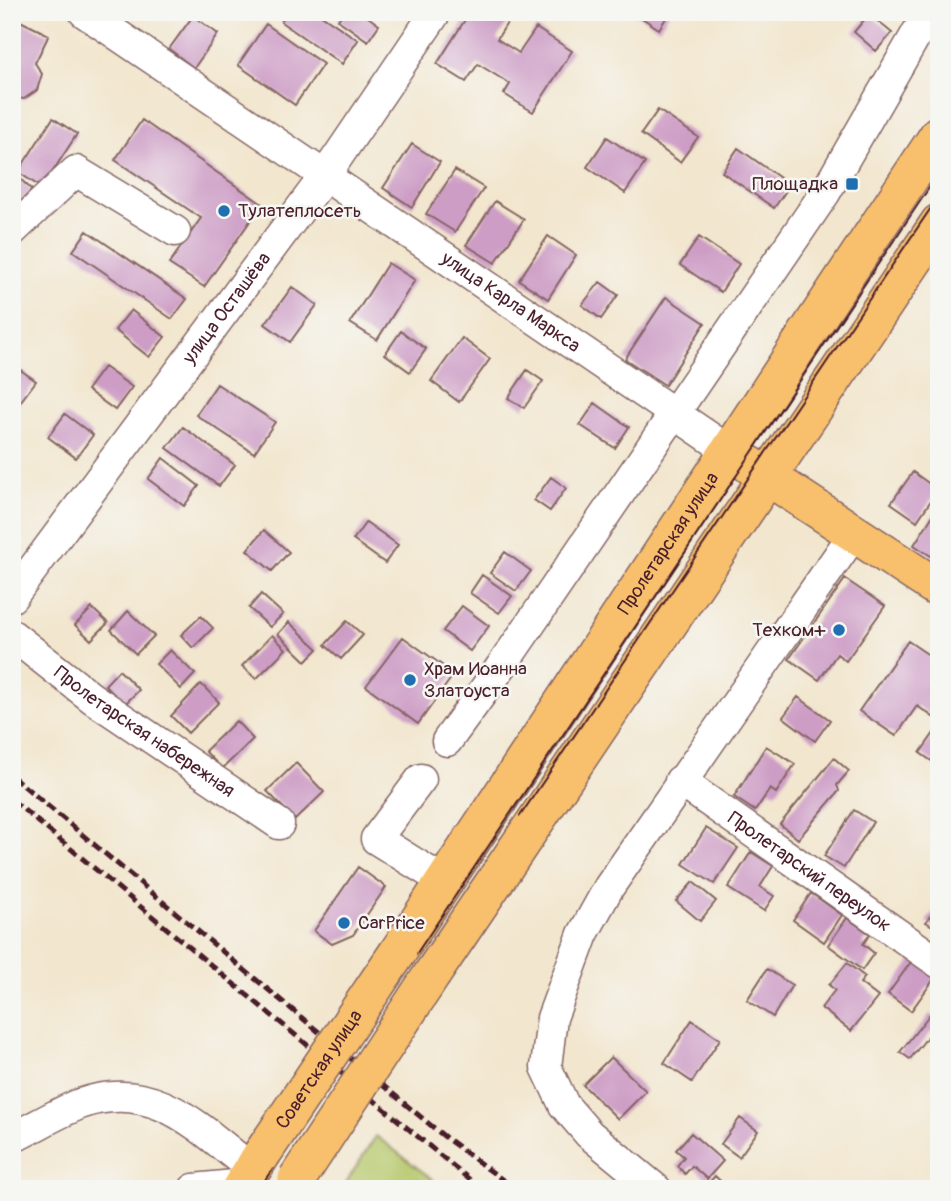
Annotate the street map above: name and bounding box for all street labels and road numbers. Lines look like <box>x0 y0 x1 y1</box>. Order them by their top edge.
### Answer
street label: улица Карла Маркса <box>436 246 585 358</box>
street label: улица Осташёва <box>177 247 276 369</box>
street label: Пролетарская улица <box>612 467 724 619</box>
street label: Пролетарская набережная <box>49 661 239 803</box>
street label: Пролетарский переулок <box>723 806 896 938</box>
street label: Советская улица <box>270 1005 368 1134</box>

